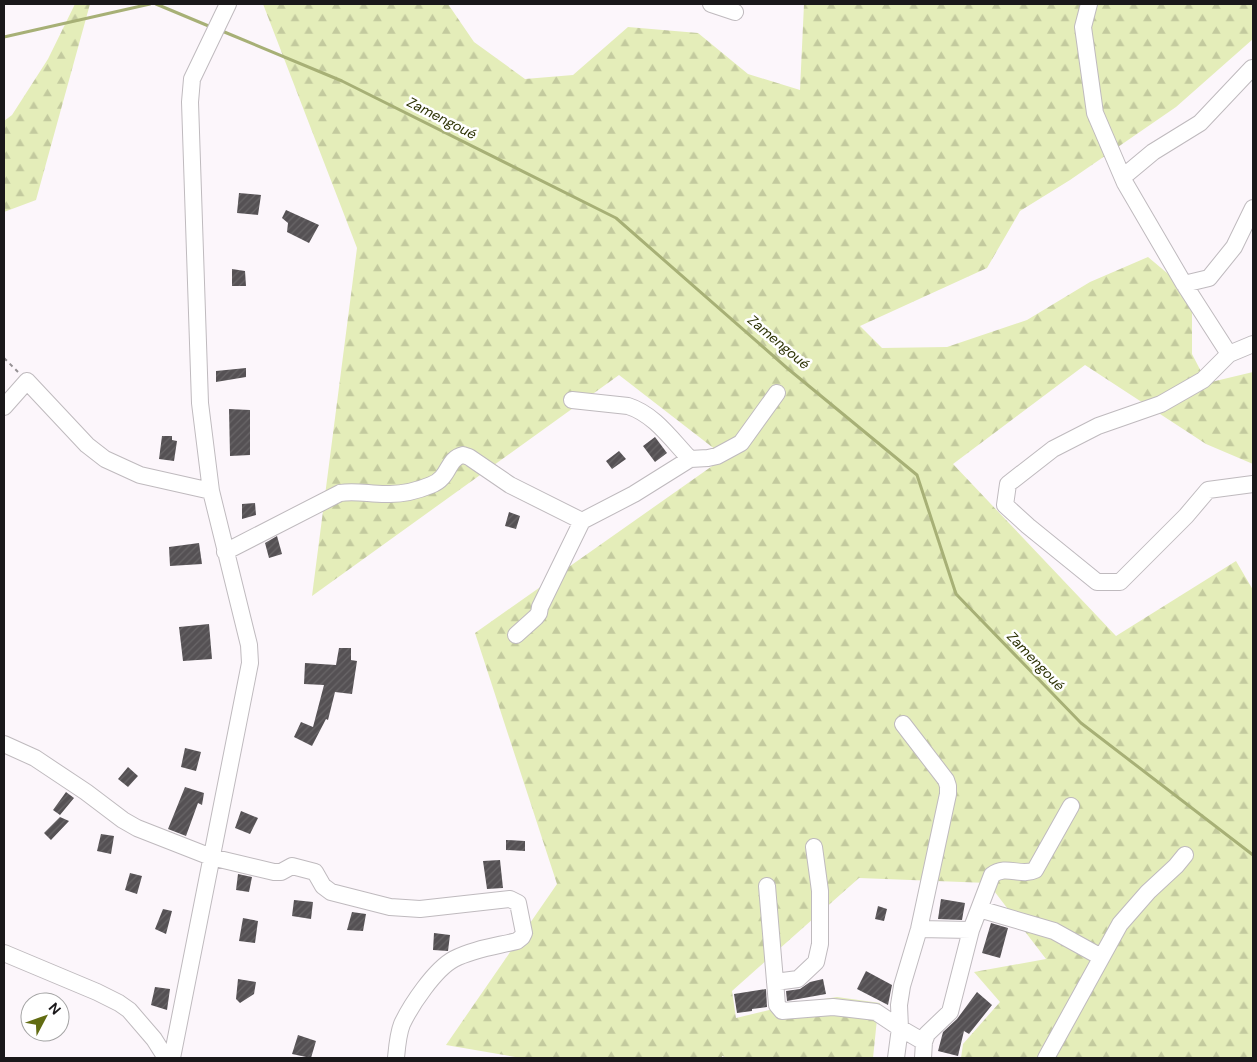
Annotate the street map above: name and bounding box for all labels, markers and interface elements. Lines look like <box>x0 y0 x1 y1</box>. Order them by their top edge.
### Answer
water label: Zamengoué <box>404 93 480 143</box>
water label: Zamengoué <box>744 311 814 373</box>
water label: Zamengoué <box>1003 628 1069 694</box>
north arrow <box>20 992 70 1042</box>
text: N <box>45 999 65 1018</box>

